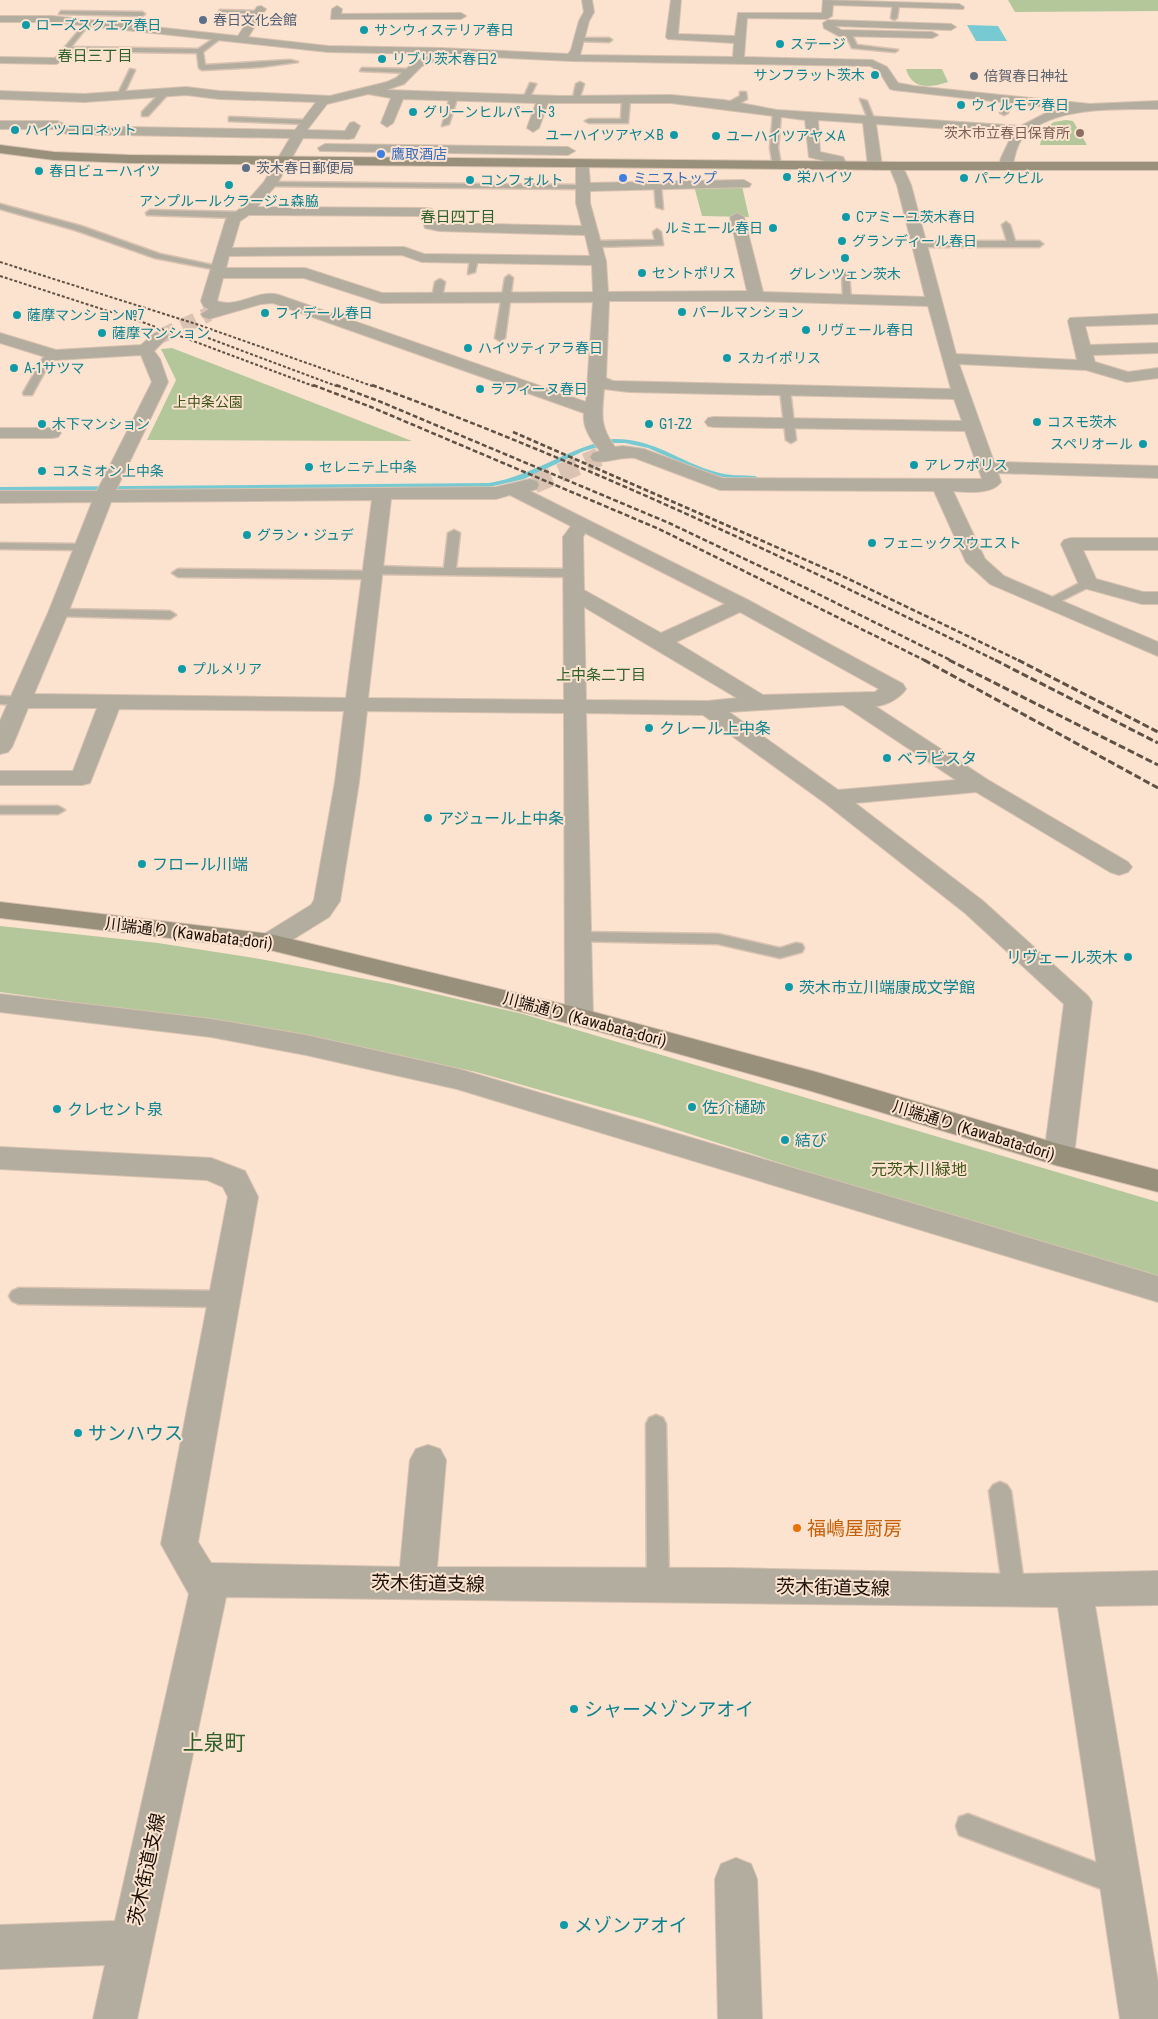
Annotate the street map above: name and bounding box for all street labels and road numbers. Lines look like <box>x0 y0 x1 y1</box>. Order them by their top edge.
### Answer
street label: 川端通り (Kawabata-dori) <box>104 914 274 953</box>
street label: 川端通り (Kawabata-dori) <box>501 988 669 1050</box>
street label: 川端通り (Kawabata-dori) <box>890 1097 1057 1164</box>
street label: 茨木街道支線 <box>371 1571 485 1596</box>
street label: 茨木街道支線 <box>776 1575 890 1600</box>
street label: 茨木街道支線 <box>123 1811 170 1927</box>

